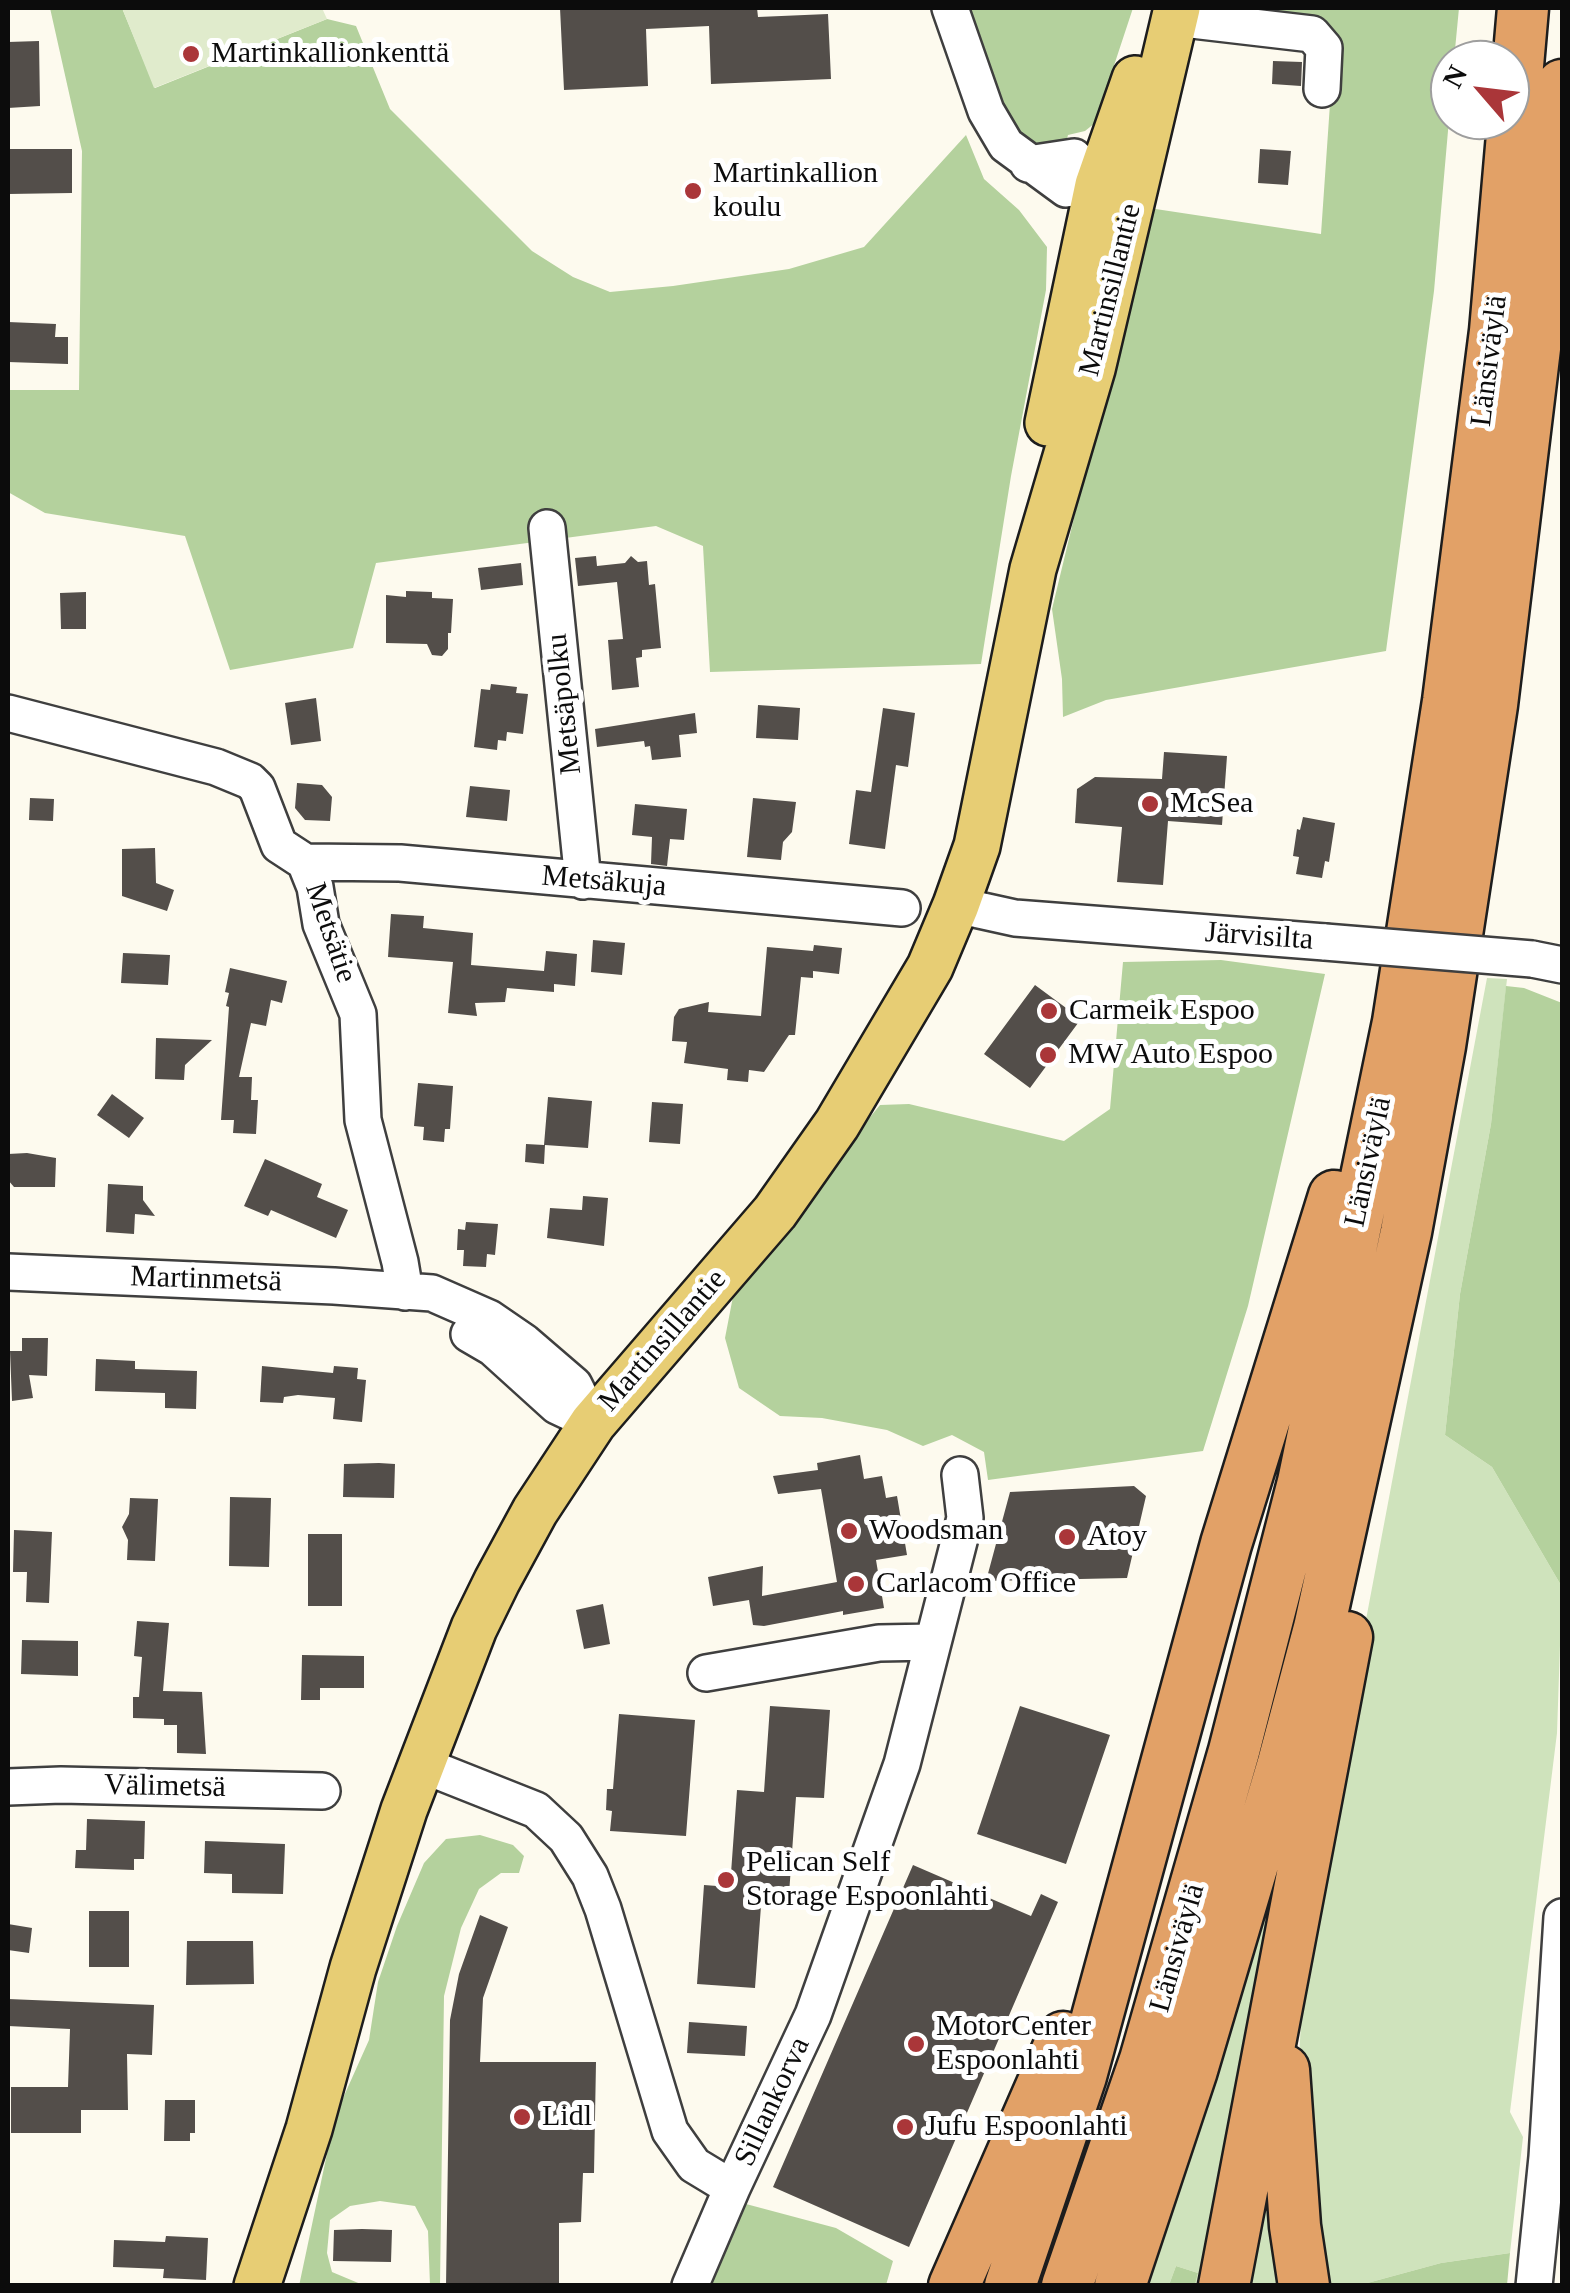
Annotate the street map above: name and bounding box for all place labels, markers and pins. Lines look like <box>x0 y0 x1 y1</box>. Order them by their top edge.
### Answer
place label: Martinkallionkenttä <box>211 36 449 72</box>
marker: Martinkallionkenttä <box>180 43 202 65</box>
place label: Martinkallion koulu <box>713 156 878 226</box>
marker: Martinkallion koulu <box>682 180 704 202</box>
place label: McSea <box>1170 786 1253 822</box>
marker: McSea <box>1139 793 1161 815</box>
place label: Carmeik Espoo <box>1069 993 1255 1029</box>
marker: Carmeik Espoo <box>1038 1000 1060 1022</box>
place label: MW Auto Espoo <box>1068 1037 1273 1073</box>
marker: MW Auto Espoo <box>1037 1044 1059 1066</box>
place label: Woodsman <box>869 1513 1003 1549</box>
place label: Atoy <box>1087 1519 1147 1555</box>
marker: Woodsman <box>838 1520 860 1542</box>
marker: Atoy <box>1056 1526 1078 1548</box>
place label: Carlacom Office <box>876 1566 1076 1602</box>
marker: Carlacom Office <box>845 1573 867 1595</box>
place label: Pelican Self Storage Espoonlahti <box>746 1845 988 1916</box>
marker: Pelican Self Storage Espoonlahti <box>715 1869 737 1891</box>
place label: MotorCenter Espoonlahti <box>936 2009 1091 2080</box>
marker: MotorCenter Espoonlahti <box>905 2033 927 2055</box>
place label: Lidl <box>542 2099 592 2135</box>
marker: Lidl <box>511 2106 533 2128</box>
place label: Jufu Espoonlahti <box>925 2109 1127 2145</box>
marker: Jufu Espoonlahti <box>894 2116 916 2138</box>

